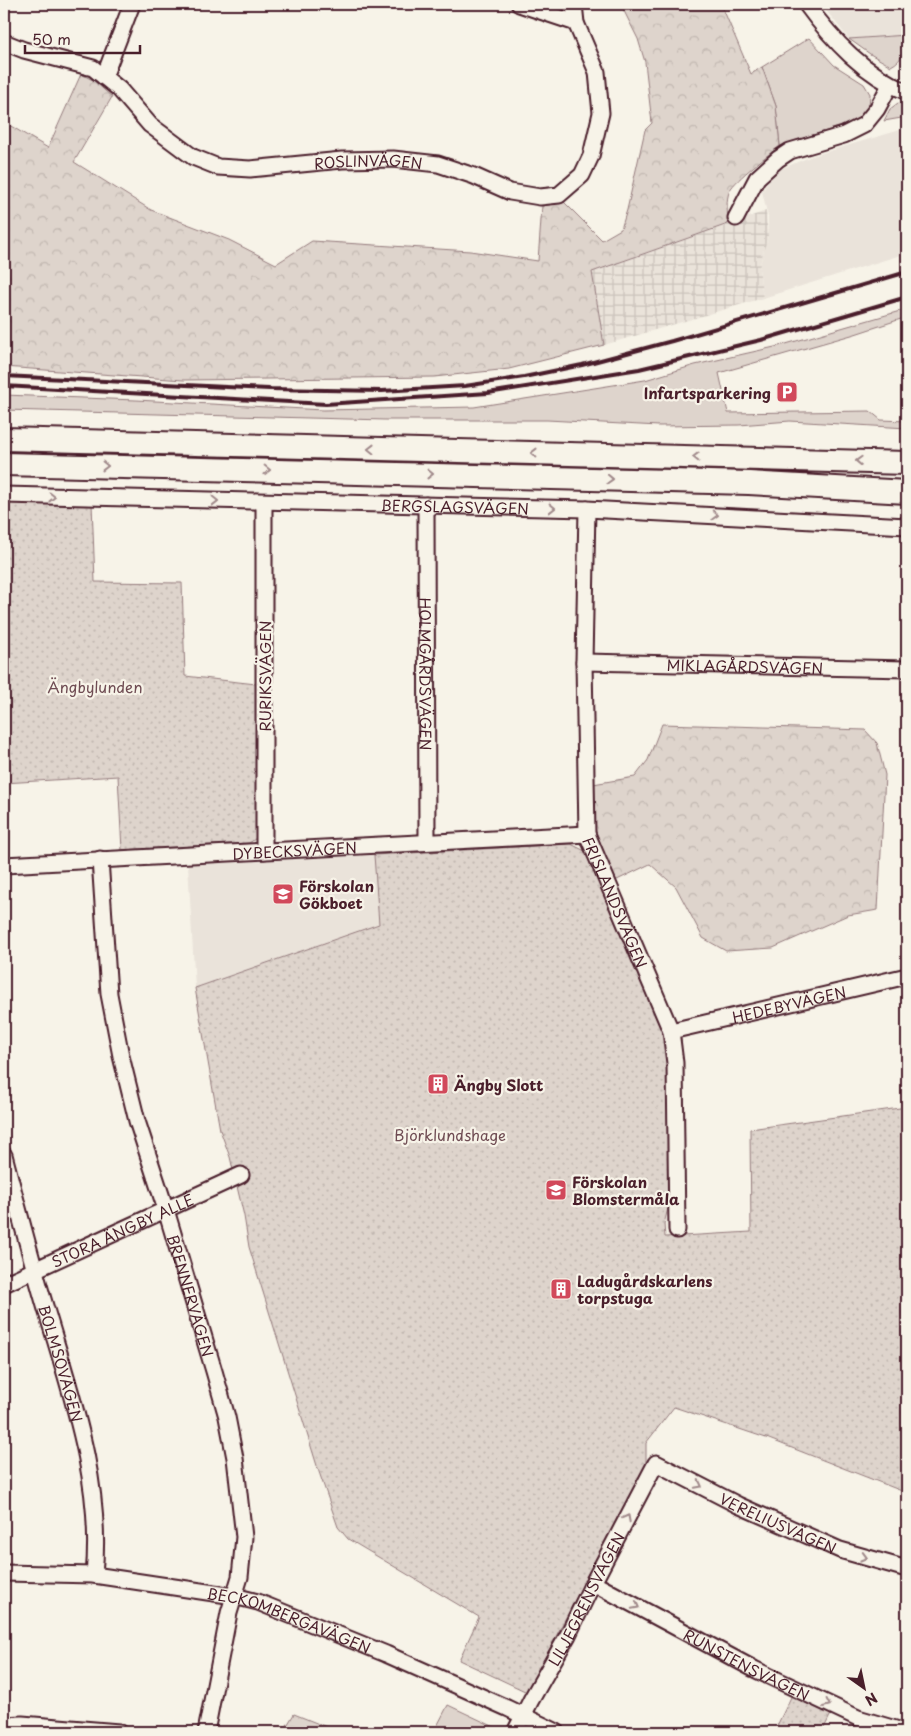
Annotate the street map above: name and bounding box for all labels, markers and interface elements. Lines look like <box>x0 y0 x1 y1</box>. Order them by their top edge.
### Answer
scale bar <box>25 22 140 54</box>
text: 50 m <box>32 27 71 50</box>
street label: ROSLINVÄGEN <box>313 147 424 174</box>
parking icon: Infartsparkering <box>775 380 799 404</box>
place label: Infartsparkering <box>644 381 771 404</box>
one-way arrow <box>367 444 374 454</box>
one-way arrow <box>529 447 537 458</box>
one-way arrow <box>692 451 700 462</box>
one-way arrow <box>854 456 862 467</box>
one-way arrow <box>102 461 109 471</box>
one-way arrow <box>264 465 272 475</box>
one-way arrow <box>426 469 434 479</box>
one-way arrow <box>606 473 614 484</box>
one-way arrow <box>49 491 57 502</box>
street label: BERGSLAGSVÄGEN <box>380 493 529 519</box>
one-way arrow <box>211 495 219 506</box>
one-way arrow <box>549 503 557 513</box>
one-way arrow <box>711 510 719 521</box>
street label: HOLMGÅRDSVÄGEN <box>415 597 438 751</box>
street label: RURIKSVÄGEN <box>253 620 276 732</box>
street label: MIKLAGÅRDSVÄGEN <box>666 652 823 679</box>
park label: Ängbylunden <box>48 675 142 698</box>
street label: FRISLANDSVÄGEN <box>578 833 654 971</box>
street label: DYBECKSVÄGEN <box>232 835 357 864</box>
place label: Förskolan Gökboet <box>299 874 374 914</box>
school or university icon: Förskolan Gökboet <box>271 882 295 906</box>
street label: HEDEBYVÄGEN <box>730 979 848 1028</box>
building icon: Ängby Slott <box>426 1072 450 1096</box>
place label: Ängby Slott <box>454 1073 543 1096</box>
park label: Björklundshage <box>394 1123 506 1146</box>
place label: Förskolan Blomstermåla <box>572 1170 680 1210</box>
school or university icon: Förskolan Blomstermåla <box>544 1178 568 1202</box>
street label: STORA ÄNGBY ALLÉ <box>47 1187 197 1272</box>
street label: BRENNERVÄGEN <box>162 1231 221 1359</box>
place label: Ladugårdskarlens torpstuga <box>577 1269 713 1309</box>
building icon: Ladugårdskarlens torpstuga <box>549 1277 573 1301</box>
street label: BOLMSÖVÄGEN <box>34 1302 90 1424</box>
one-way arrow <box>694 1479 703 1489</box>
street label: VERELIUSVÄGEN <box>716 1486 841 1559</box>
one-way arrow <box>621 1514 631 1523</box>
street label: LILJEGRENSVÄGEN <box>541 1527 630 1670</box>
one-way arrow <box>859 1551 868 1562</box>
street label: BECKOMBERGAVÄGEN <box>205 1581 375 1658</box>
one-way arrow <box>631 1600 640 1610</box>
street label: RUNSTENSVÄGEN <box>680 1622 814 1705</box>
north arrow <box>838 1664 888 1714</box>
text: N <box>861 1687 882 1711</box>
one-way arrow <box>822 1698 831 1708</box>

